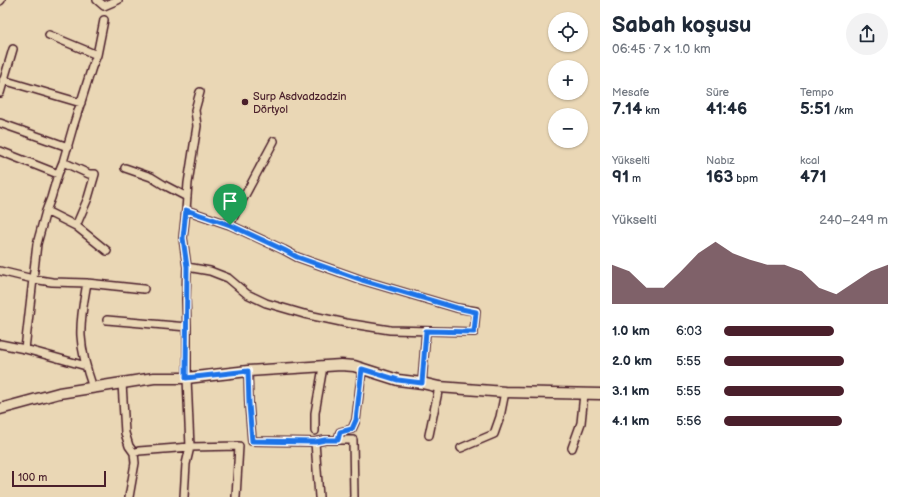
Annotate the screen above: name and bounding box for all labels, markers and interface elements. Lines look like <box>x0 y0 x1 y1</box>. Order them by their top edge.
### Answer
map controls <box>548 12 588 148</box>
button: locate <box>548 12 588 52</box>
text: Sabah koşusu <box>612 12 751 39</box>
button: share <box>846 13 888 55</box>
text: 06:45 · 7 × 1.0 km <box>612 41 711 57</box>
button: + <box>548 60 588 100</box>
text: Mesafe <box>612 86 649 99</box>
text: Süre <box>706 86 729 99</box>
text: Tempo <box>800 86 834 99</box>
place label: Surp Asdvadzadzin Dörtyol <box>253 90 347 116</box>
marker: Surp Asdvadzadzin Dörtyol <box>240 97 250 107</box>
text: 7.14 <box>612 99 642 119</box>
text: 41:46 <box>706 99 747 119</box>
text: 5:51 <box>800 99 831 119</box>
text: km <box>642 104 660 117</box>
text: /km <box>831 104 853 117</box>
button: − <box>548 108 588 148</box>
text: Yükselti <box>612 154 650 167</box>
text: Nabız <box>706 154 735 167</box>
text: kcal <box>800 154 820 167</box>
text: 91 <box>612 167 629 187</box>
text: 163 <box>706 167 733 187</box>
text: 471 <box>800 167 827 187</box>
text: m <box>629 172 641 185</box>
text: bpm <box>733 172 758 185</box>
pin <box>213 184 247 225</box>
icon: arrive <box>219 190 241 212</box>
text: Yükselti <box>612 212 657 228</box>
text: 240–249 m <box>819 212 888 228</box>
text: 1.0 km <box>612 323 650 339</box>
text: 6:03 <box>676 323 702 339</box>
text: 2.0 km <box>612 353 652 369</box>
text: 5:55 <box>676 353 701 369</box>
text: 3.1 km <box>612 383 649 399</box>
text: 5:55 <box>676 383 701 399</box>
text: 4.1 km <box>612 413 649 429</box>
text: 5:56 <box>676 413 701 429</box>
scale bar <box>12 469 106 488</box>
text: 100 m <box>18 471 47 484</box>

